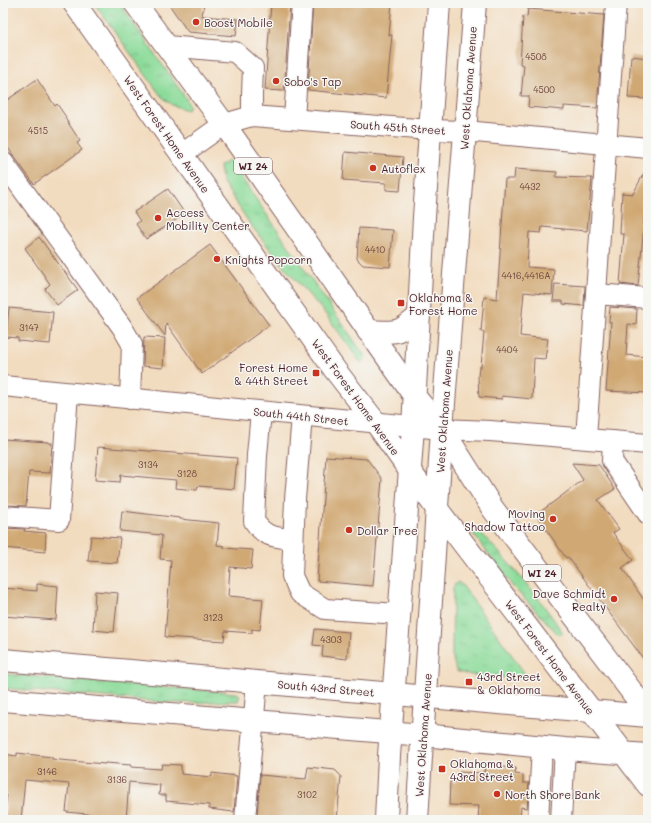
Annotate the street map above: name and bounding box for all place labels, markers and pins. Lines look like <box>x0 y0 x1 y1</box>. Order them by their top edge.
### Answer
place label: Boost Mobile <box>204 15 273 30</box>
marker: Boost Mobile <box>191 17 201 27</box>
place label: Sobo's Tap <box>284 74 342 89</box>
marker: Sobo's Tap <box>271 76 281 86</box>
place label: Autoflex <box>381 161 426 176</box>
marker: Autoflex <box>368 163 378 173</box>
place label: Access Mobility Center <box>166 205 250 233</box>
marker: Access Mobility Center <box>153 213 163 223</box>
place label: Knights Popcorn <box>225 252 312 267</box>
marker: Knights Popcorn <box>212 254 222 264</box>
place label: Oklahoma & Forest Home <box>409 290 478 318</box>
marker: Oklahoma & Forest Home <box>396 298 406 308</box>
place label: Forest Home & 44th Street <box>234 360 308 388</box>
marker: Forest Home & 44th Street <box>311 368 321 378</box>
place label: Moving Shadow Tattoo <box>464 506 545 534</box>
marker: Moving Shadow Tattoo <box>548 514 558 524</box>
place label: Dollar Tree <box>357 523 418 538</box>
marker: Dollar Tree <box>344 525 354 535</box>
place label: Dave Schmidt Realty <box>533 586 606 614</box>
marker: Dave Schmidt Realty <box>609 594 619 604</box>
place label: 43rd Street & Oklahoma <box>477 669 541 697</box>
marker: 43rd Street & Oklahoma <box>464 677 474 687</box>
place label: Oklahoma & 43rd Street <box>450 756 514 784</box>
marker: Oklahoma & 43rd Street <box>437 764 447 774</box>
place label: North Shore Bank <box>505 787 600 802</box>
marker: North Shore Bank <box>492 789 502 799</box>

